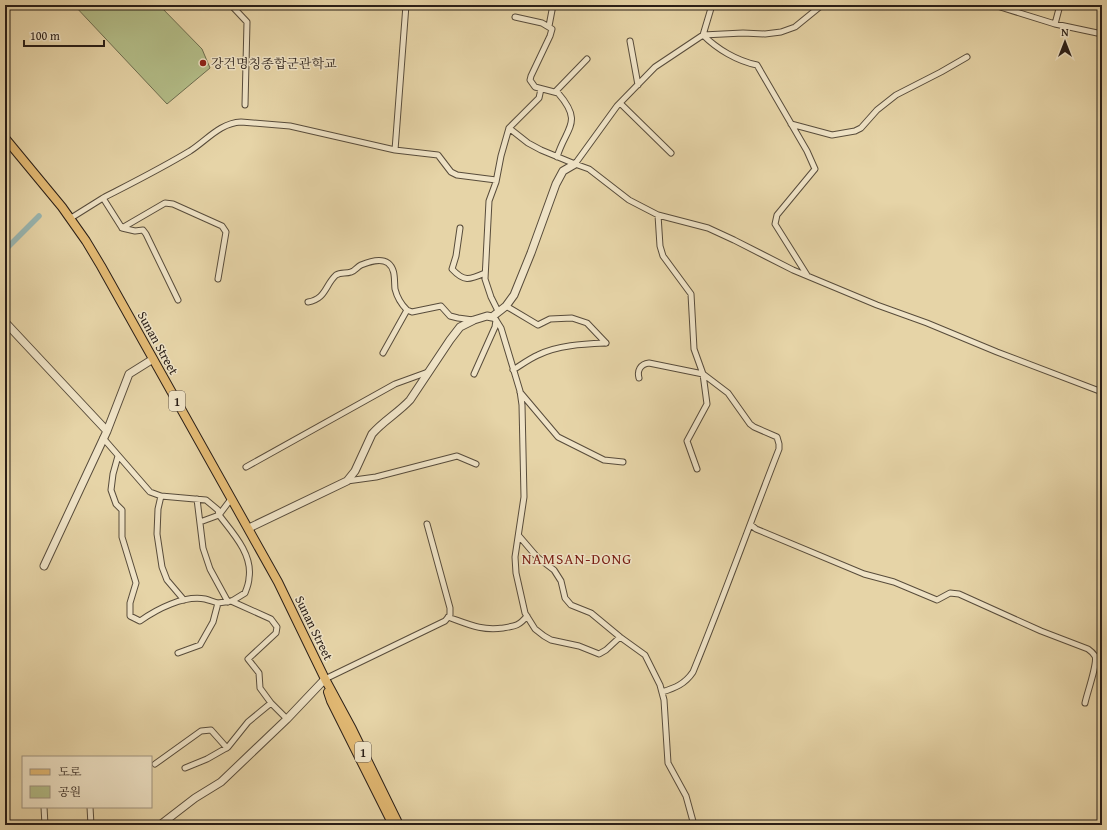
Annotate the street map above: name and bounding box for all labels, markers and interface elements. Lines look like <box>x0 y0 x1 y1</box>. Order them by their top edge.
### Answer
scale bar <box>24 22 104 48</box>
north arrow <box>1045 22 1085 62</box>
text: N <box>1061 24 1069 40</box>
text: 100 m <box>30 27 60 44</box>
place label: 강건명칭종합군관학교 <box>211 54 337 73</box>
marker: 강건명칭종합군관학교 <box>198 58 208 68</box>
street label: Sunan Street <box>133 308 183 379</box>
road number: 1 <box>169 391 185 411</box>
district label: NAMSAN-DONG <box>522 548 632 569</box>
street label: Sunan Street <box>290 592 338 664</box>
road number: 1 <box>355 742 371 762</box>
legend <box>22 756 152 808</box>
text: 도로 <box>58 763 82 780</box>
text: 공원 <box>58 783 81 800</box>

